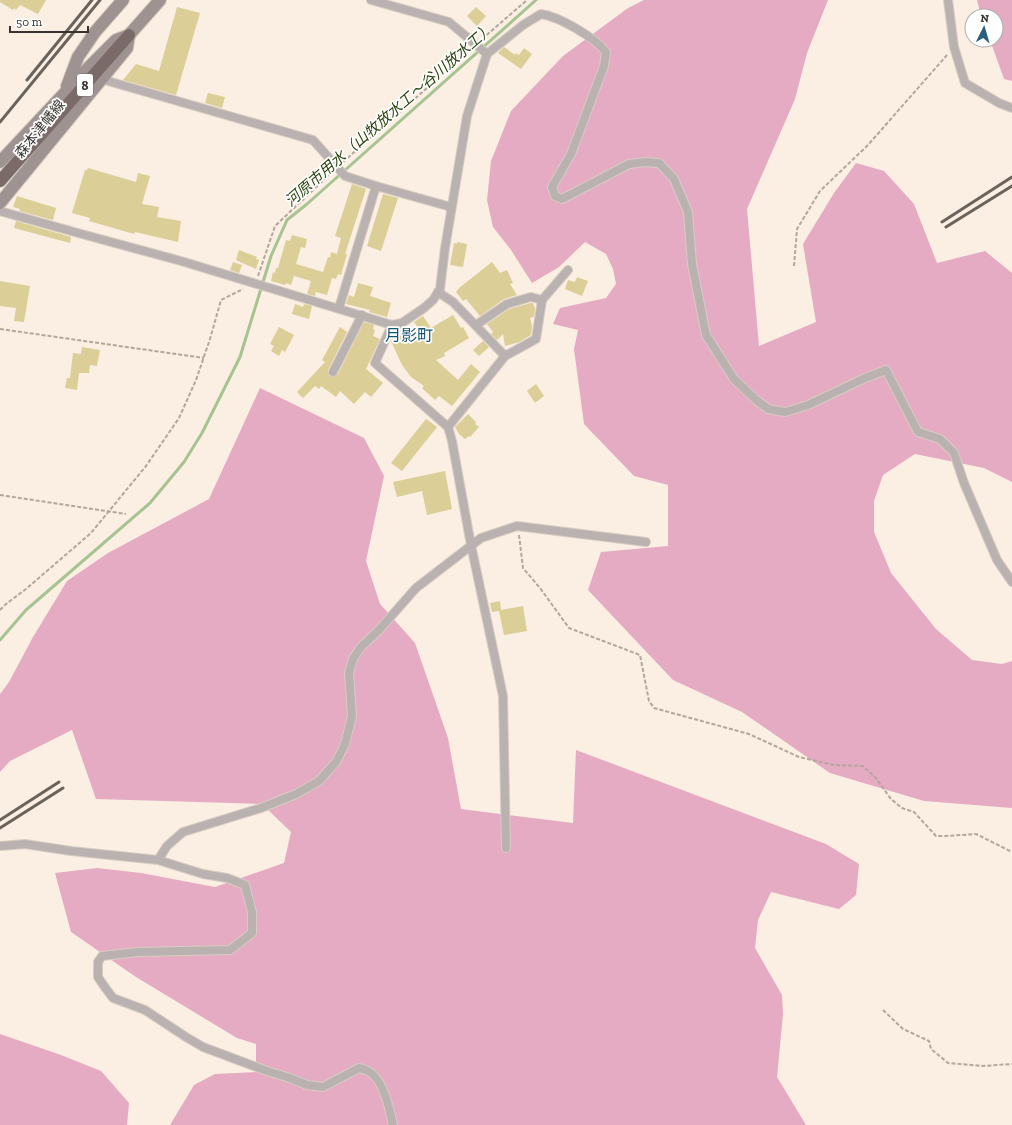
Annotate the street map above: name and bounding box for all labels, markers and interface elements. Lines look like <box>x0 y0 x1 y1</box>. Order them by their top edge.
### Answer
scale bar <box>10 8 88 34</box>
north arrow <box>964 8 1004 48</box>
text: N <box>980 12 990 25</box>
text: 50 m <box>16 15 43 29</box>
water label: 河原市用水（山牧放水工～谷川放水工） <box>281 20 497 210</box>
road number: 8 <box>77 74 93 96</box>
street label: 森本津幡線 <box>11 96 69 162</box>
district label: 月影町 <box>385 326 433 345</box>

